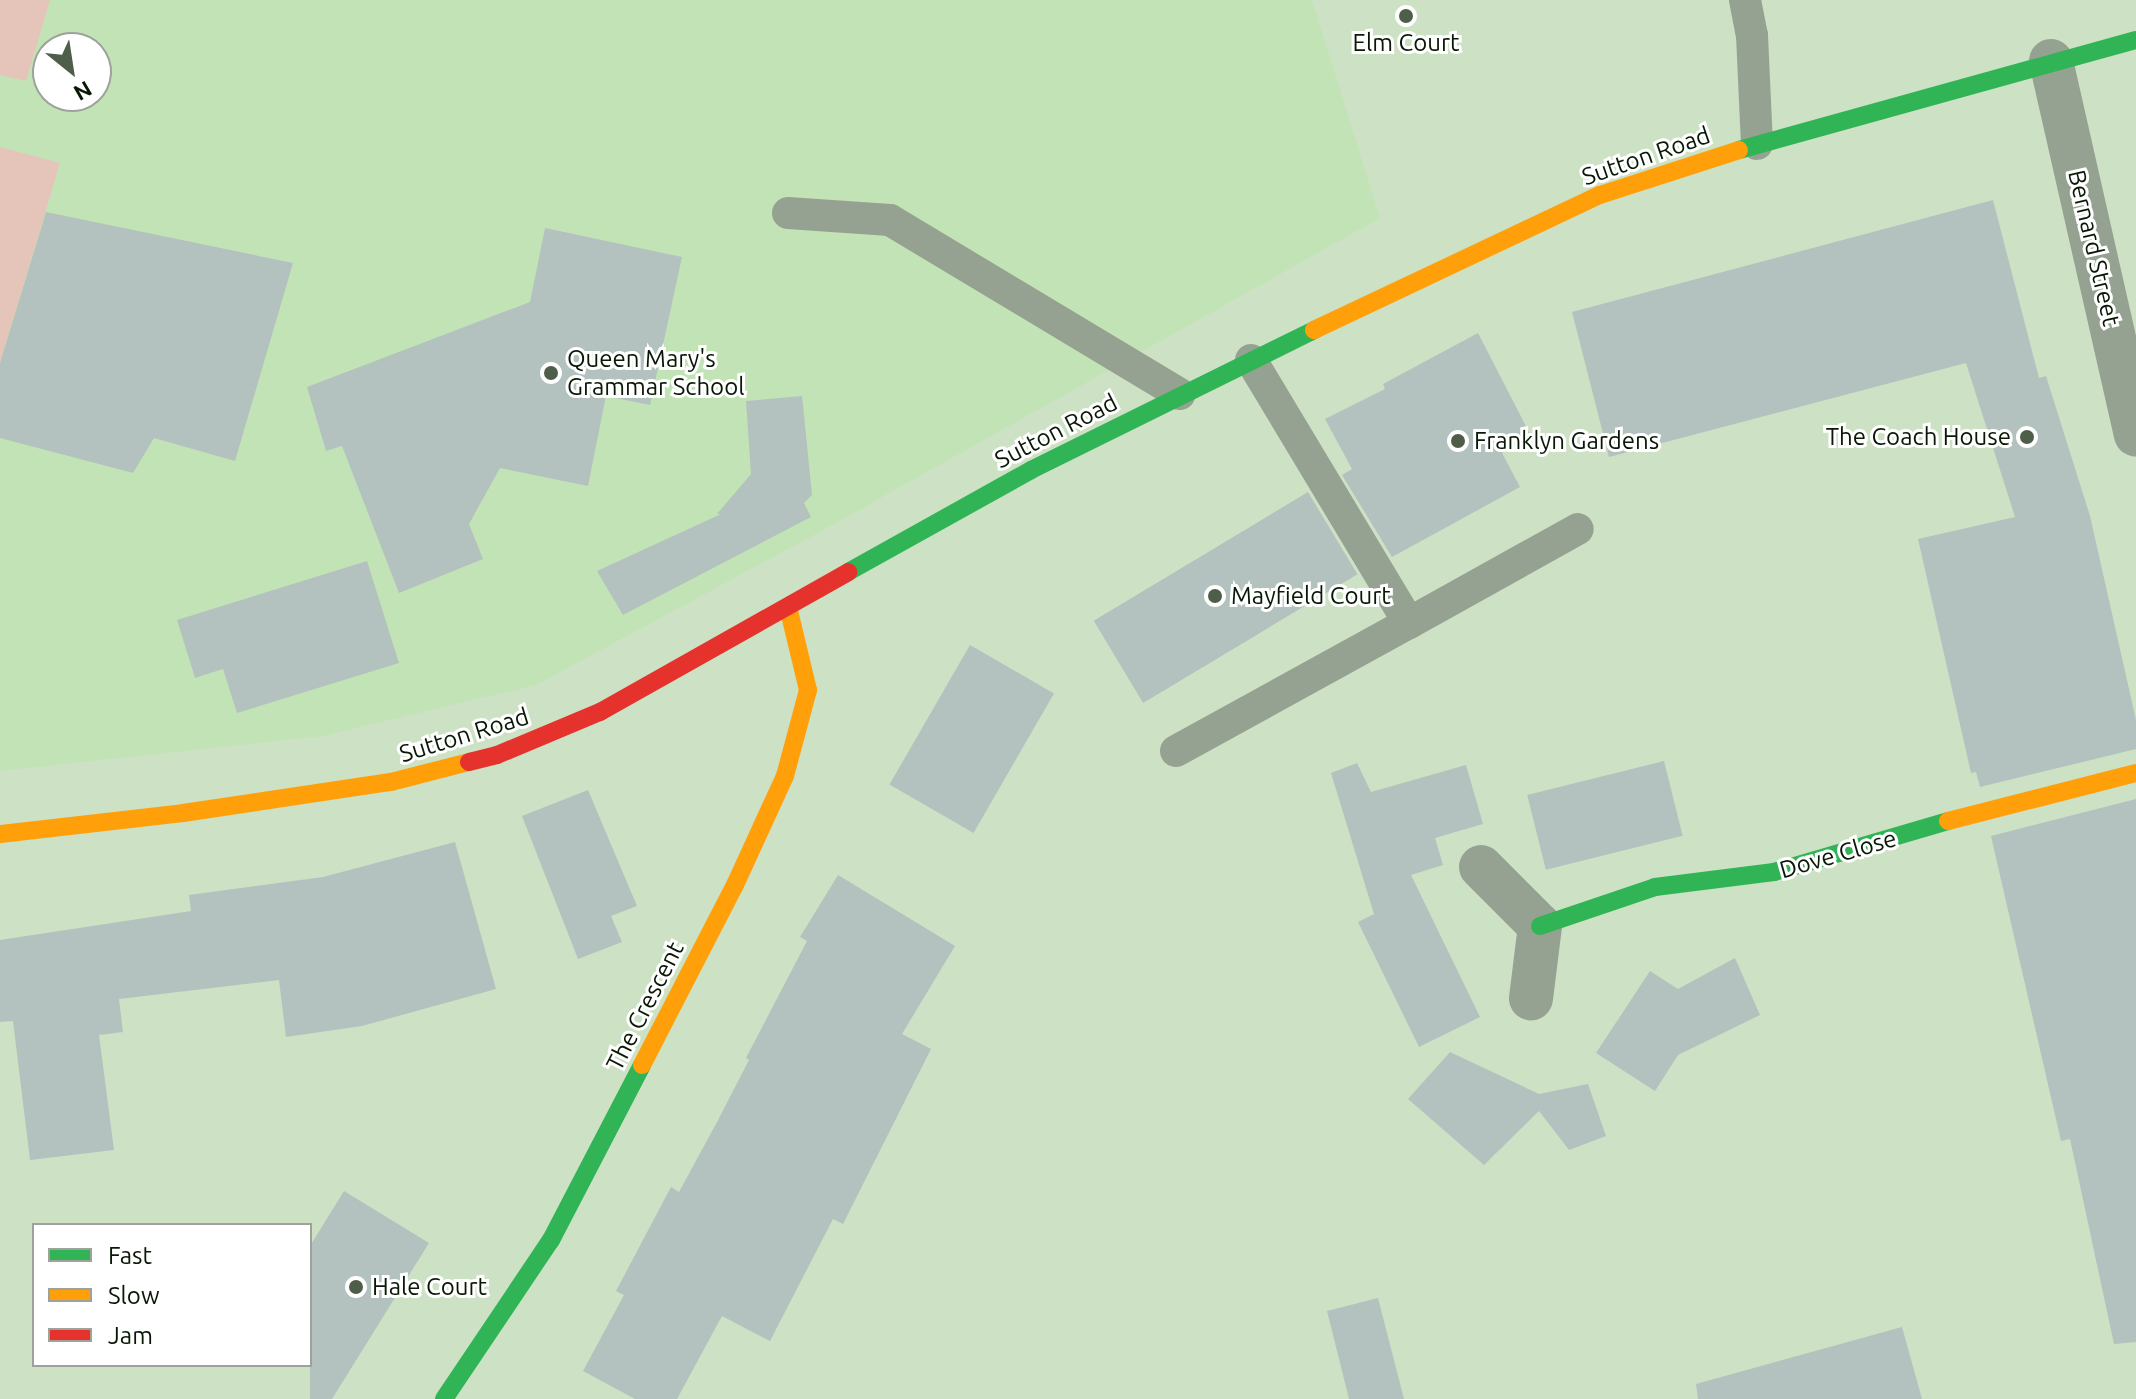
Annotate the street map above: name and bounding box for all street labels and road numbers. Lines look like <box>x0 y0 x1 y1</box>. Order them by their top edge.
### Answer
street label: Sutton Road <box>1578 121 1714 191</box>
street label: Bernard Street <box>2062 167 2126 329</box>
street label: Sutton Road <box>990 388 1122 474</box>
street label: Sutton Road <box>396 702 532 768</box>
street label: Dove Close <box>1776 824 1900 884</box>
street label: The Crescent <box>600 937 690 1075</box>

